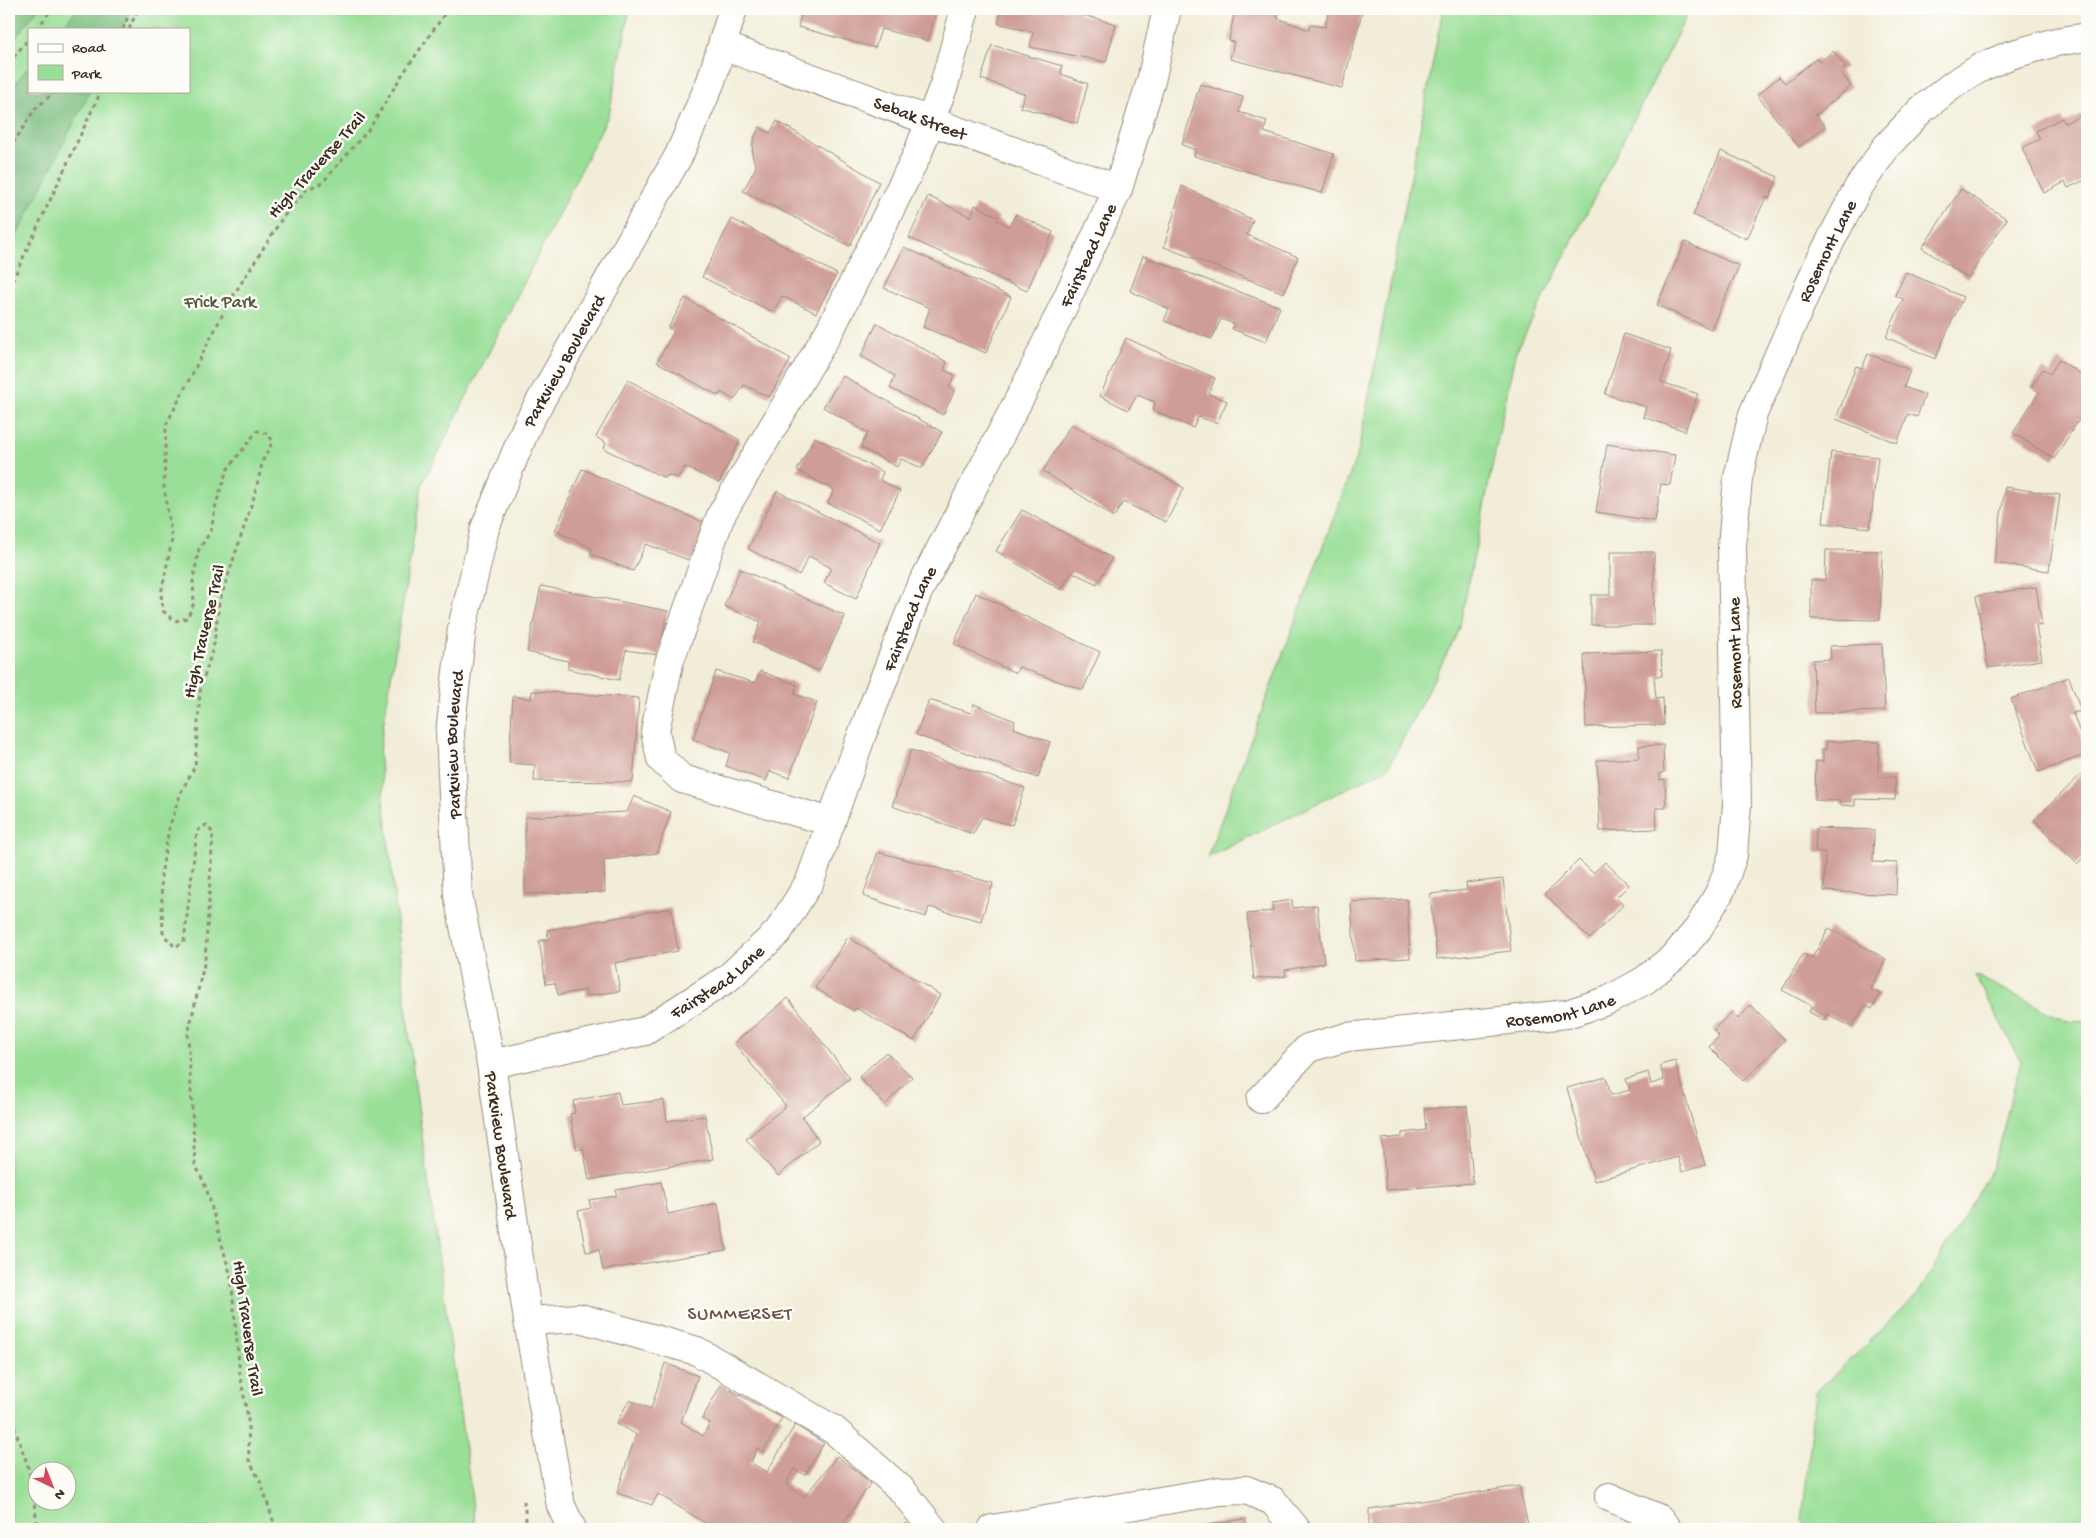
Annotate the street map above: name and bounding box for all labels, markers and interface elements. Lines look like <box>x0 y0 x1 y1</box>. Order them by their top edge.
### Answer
legend <box>28 28 190 92</box>
text: Road <box>72 40 106 58</box>
text: Park <box>71 66 102 84</box>
street label: Sebak Street <box>870 93 971 147</box>
street label: High Traverse Trail <box>264 108 371 223</box>
street label: Rosemont Lane <box>1795 197 1863 306</box>
street label: Fairstead Lane <box>1056 200 1123 312</box>
street label: Parkview Boulevard <box>519 290 612 433</box>
park label: Frick Park <box>183 293 258 314</box>
street label: High Traverse Trail <box>180 563 231 700</box>
street label: Fairstead Lane <box>880 563 943 676</box>
street label: Rosemont Lane <box>1725 596 1748 709</box>
street label: Parkview Boulevard <box>442 668 470 820</box>
street label: Fairstead Lane <box>666 941 770 1026</box>
street label: Rosemont Lane <box>1505 990 1621 1033</box>
street label: Parkview Boulevard <box>479 1069 520 1222</box>
street label: High Traverse Trail <box>227 1259 266 1397</box>
district label: SUMMERSET <box>688 1304 792 1327</box>
north arrow <box>28 1460 78 1510</box>
text: N <box>50 1484 68 1503</box>

